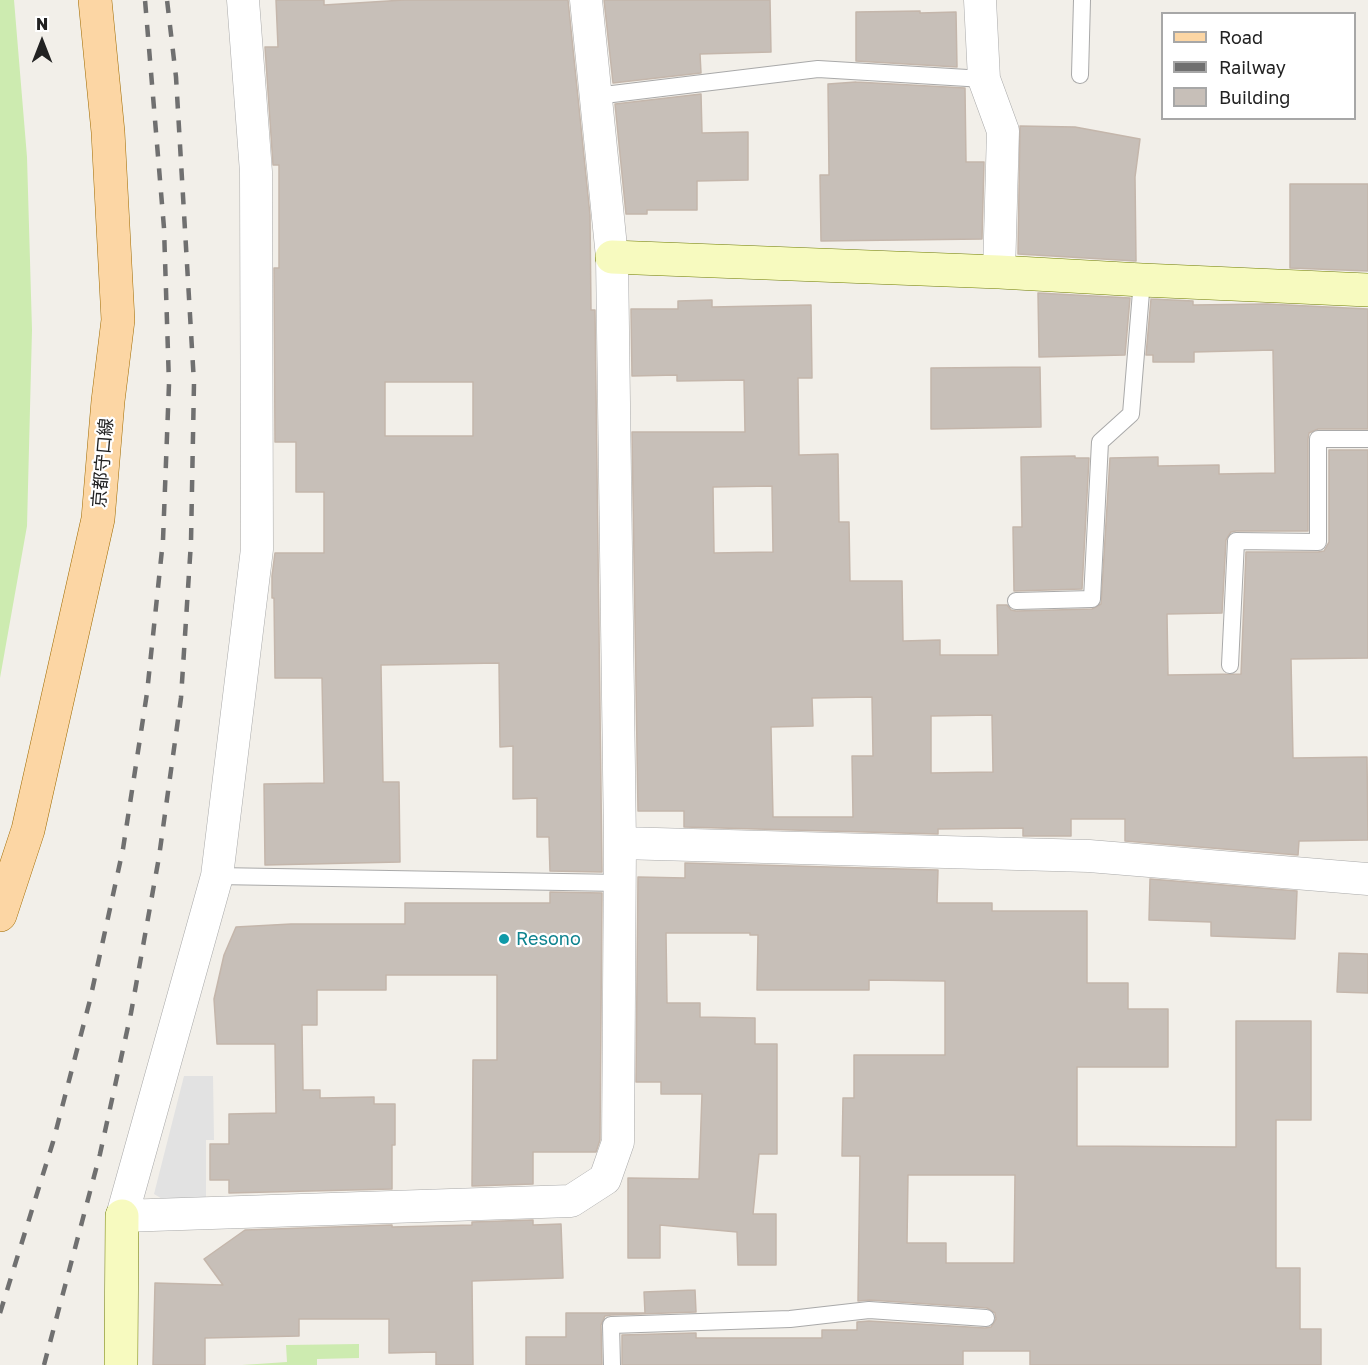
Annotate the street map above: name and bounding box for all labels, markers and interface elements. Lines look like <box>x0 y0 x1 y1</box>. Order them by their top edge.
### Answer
north arrow <box>12 12 72 72</box>
legend <box>1161 12 1356 120</box>
text: N <box>36 14 48 34</box>
text: Road <box>1219 26 1263 48</box>
text: Railway <box>1219 56 1286 78</box>
text: Building <box>1219 86 1290 108</box>
street label: 京都守口線 <box>88 417 118 509</box>
place label: Resono <box>516 928 581 950</box>
marker: Resono <box>497 932 511 946</box>

